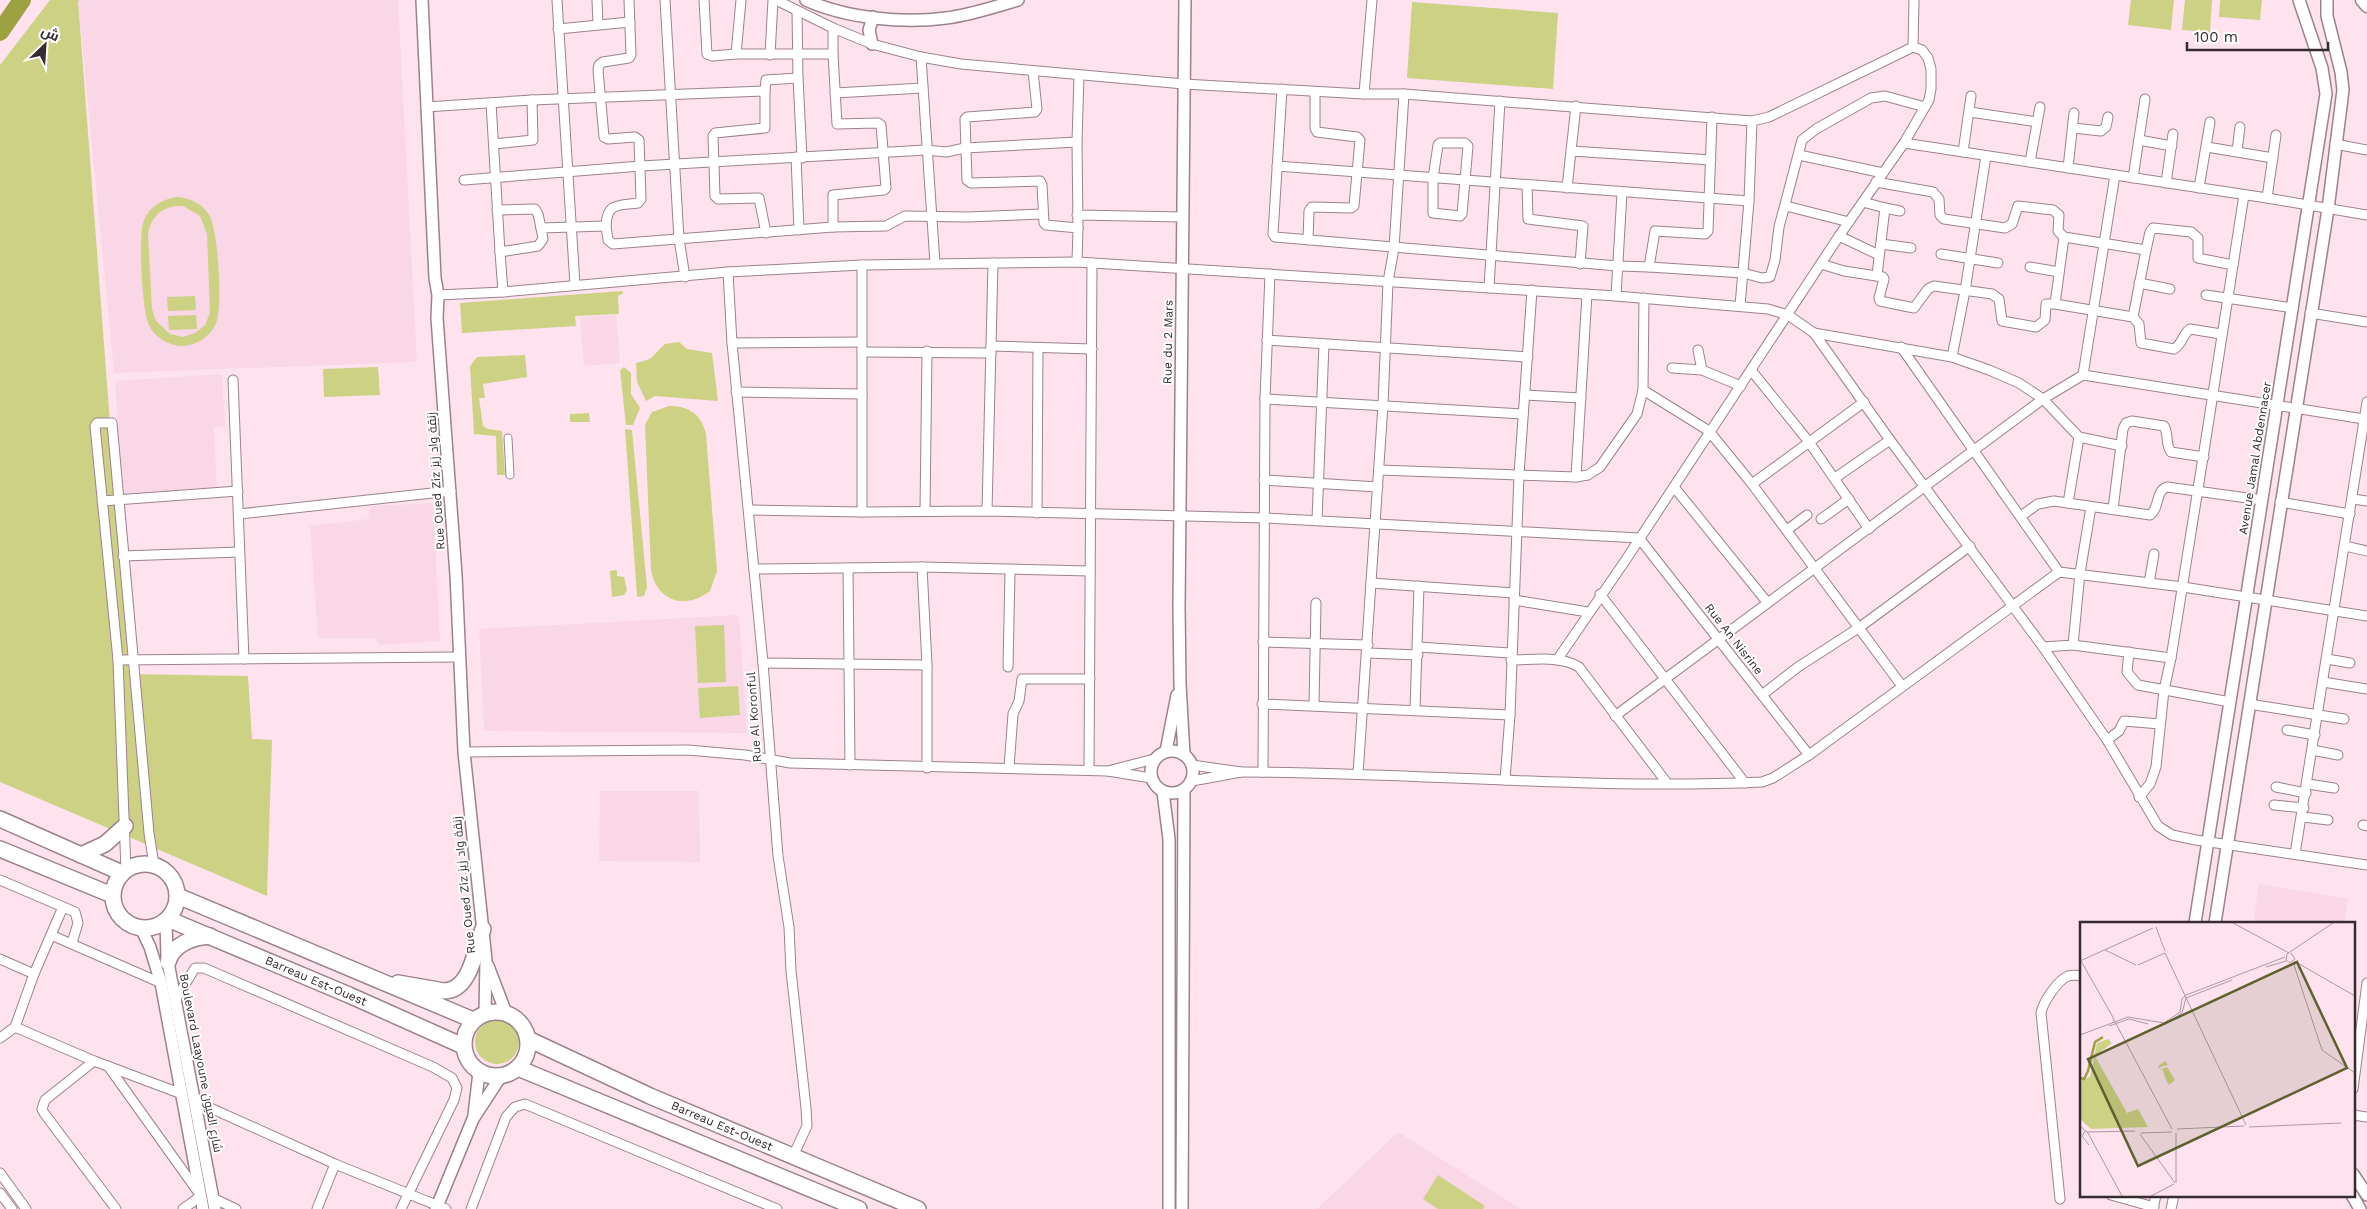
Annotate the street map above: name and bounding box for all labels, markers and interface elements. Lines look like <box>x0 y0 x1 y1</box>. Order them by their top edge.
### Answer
north arrow <box>20 20 70 70</box>
scale bar <box>2187 20 2328 52</box>
text: ش <box>39 22 62 45</box>
text: 100 m <box>2194 28 2238 46</box>
street label: Rue du 2 Mars <box>1160 300 1176 384</box>
street label: Avenue Jamal Abdennacer <box>2236 380 2274 536</box>
street label: Rue Oued Ziz زنقة واد زيز <box>424 412 448 550</box>
street label: Rue An Nisrine <box>1702 601 1766 677</box>
street label: Rue Al Koronful <box>744 671 764 763</box>
street label: Rue Oued Ziz زنقة واد زيز <box>450 816 478 954</box>
inset map <box>2080 922 2354 1196</box>
street label: Barreau Est-Ouest <box>263 953 369 1009</box>
street label: Boulevard Laayoune شارع العيون <box>176 972 225 1154</box>
street label: Barreau Est-Ouest <box>669 1098 775 1154</box>

